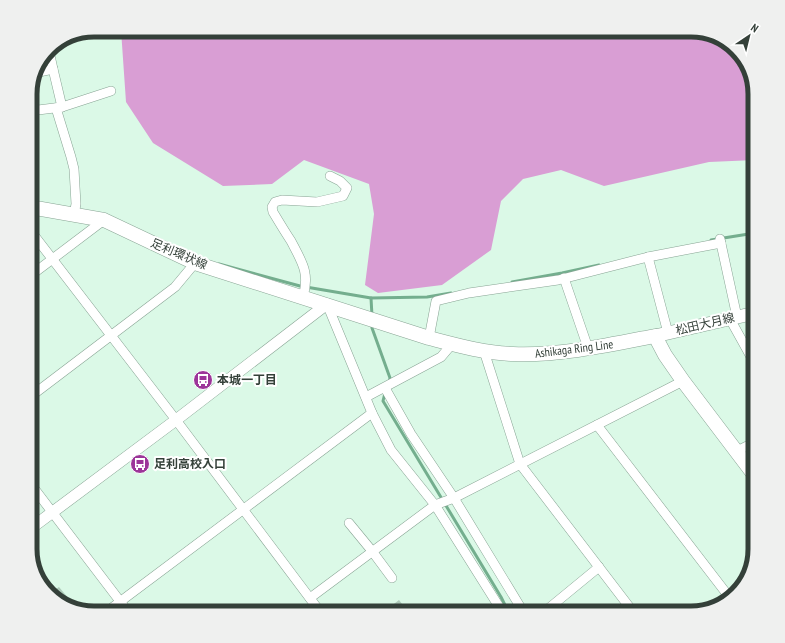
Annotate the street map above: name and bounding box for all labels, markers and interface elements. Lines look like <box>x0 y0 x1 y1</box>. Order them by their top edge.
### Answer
north arrow <box>729 16 769 56</box>
text: N <box>748 20 761 35</box>
street label: 足利環状線 <box>149 235 210 272</box>
street label: 松田大月線 <box>674 309 736 338</box>
street label: Ashikaga Ring Line <box>534 336 614 361</box>
bus stop icon: 本城一丁目 <box>192 369 214 391</box>
place label: 本城一丁目 <box>217 372 277 387</box>
bus stop icon: 足利高校入口 <box>129 453 151 475</box>
place label: 足利高校入口 <box>154 456 226 471</box>

